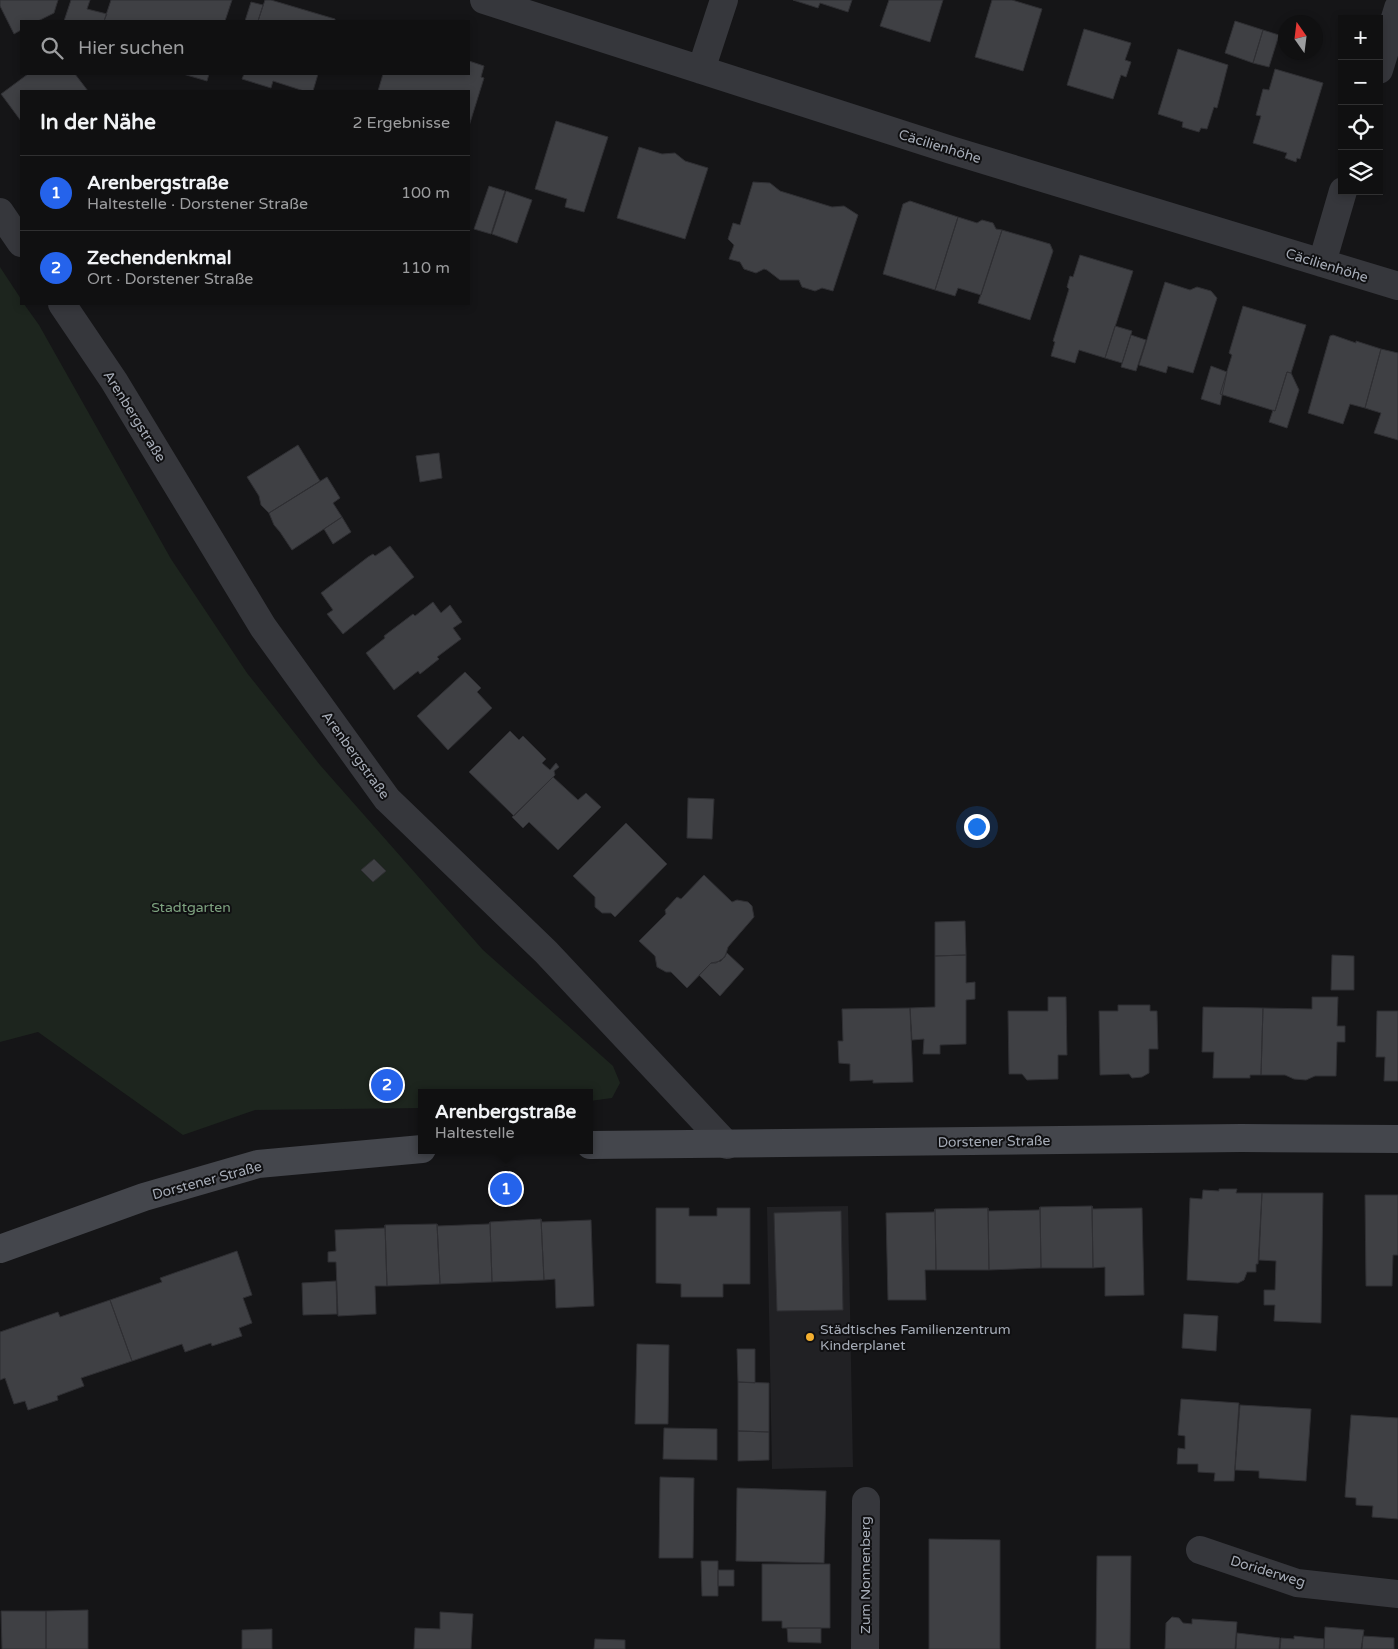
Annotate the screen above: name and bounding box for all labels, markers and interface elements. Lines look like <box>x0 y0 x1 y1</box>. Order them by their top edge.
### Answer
north arrow <box>1278 15 1323 60</box>
map controls <box>1338 15 1383 195</box>
button: + <box>1338 15 1383 60</box>
search box <box>20 20 470 75</box>
icon: search <box>38 34 66 62</box>
text: Hier suchen <box>78 37 185 59</box>
button: − <box>1338 60 1383 105</box>
button: locate <box>1338 105 1383 150</box>
text: In der Nähe <box>40 110 156 135</box>
text: 2 Ergebnisse <box>352 113 450 133</box>
street label: Cäcilienhöhe <box>897 126 983 167</box>
button: layers <box>1338 150 1383 195</box>
text: Arenbergstraße <box>87 172 229 194</box>
text: 1 <box>51 183 61 203</box>
text: 100 m <box>401 183 450 203</box>
text: Haltestelle · Dorstener Straße <box>87 194 308 214</box>
street label: Cäcilienhöhe <box>1284 245 1370 286</box>
text: Zechendenkmal <box>87 247 231 269</box>
text: 2 <box>51 258 61 278</box>
text: 110 m <box>401 258 450 278</box>
text: Ort · Dorstener Straße <box>87 269 253 289</box>
street label: Arenbergstraße <box>100 367 169 465</box>
street label: Arenbergstraße <box>318 708 393 803</box>
your location <box>964 814 990 840</box>
park label: Stadtgarten <box>151 899 231 916</box>
pin: 2 <box>371 1066 403 1104</box>
popup <box>418 1089 593 1154</box>
text: Arenbergstraße <box>435 1101 576 1123</box>
text: Haltestelle <box>435 1123 514 1143</box>
street label: Dorstener Straße <box>937 1132 1051 1151</box>
street label: Dorstener Straße <box>150 1158 264 1203</box>
pin: 1 <box>490 1170 522 1208</box>
place label: Städtisches Familienzentrum Kinderplanet <box>820 1321 1011 1354</box>
marker: Städtisches Familienzentrum Kinderplanet <box>804 1331 816 1343</box>
street label: Zum Nonnenberg <box>857 1516 874 1634</box>
street label: Doriderweg <box>1228 1552 1307 1591</box>

